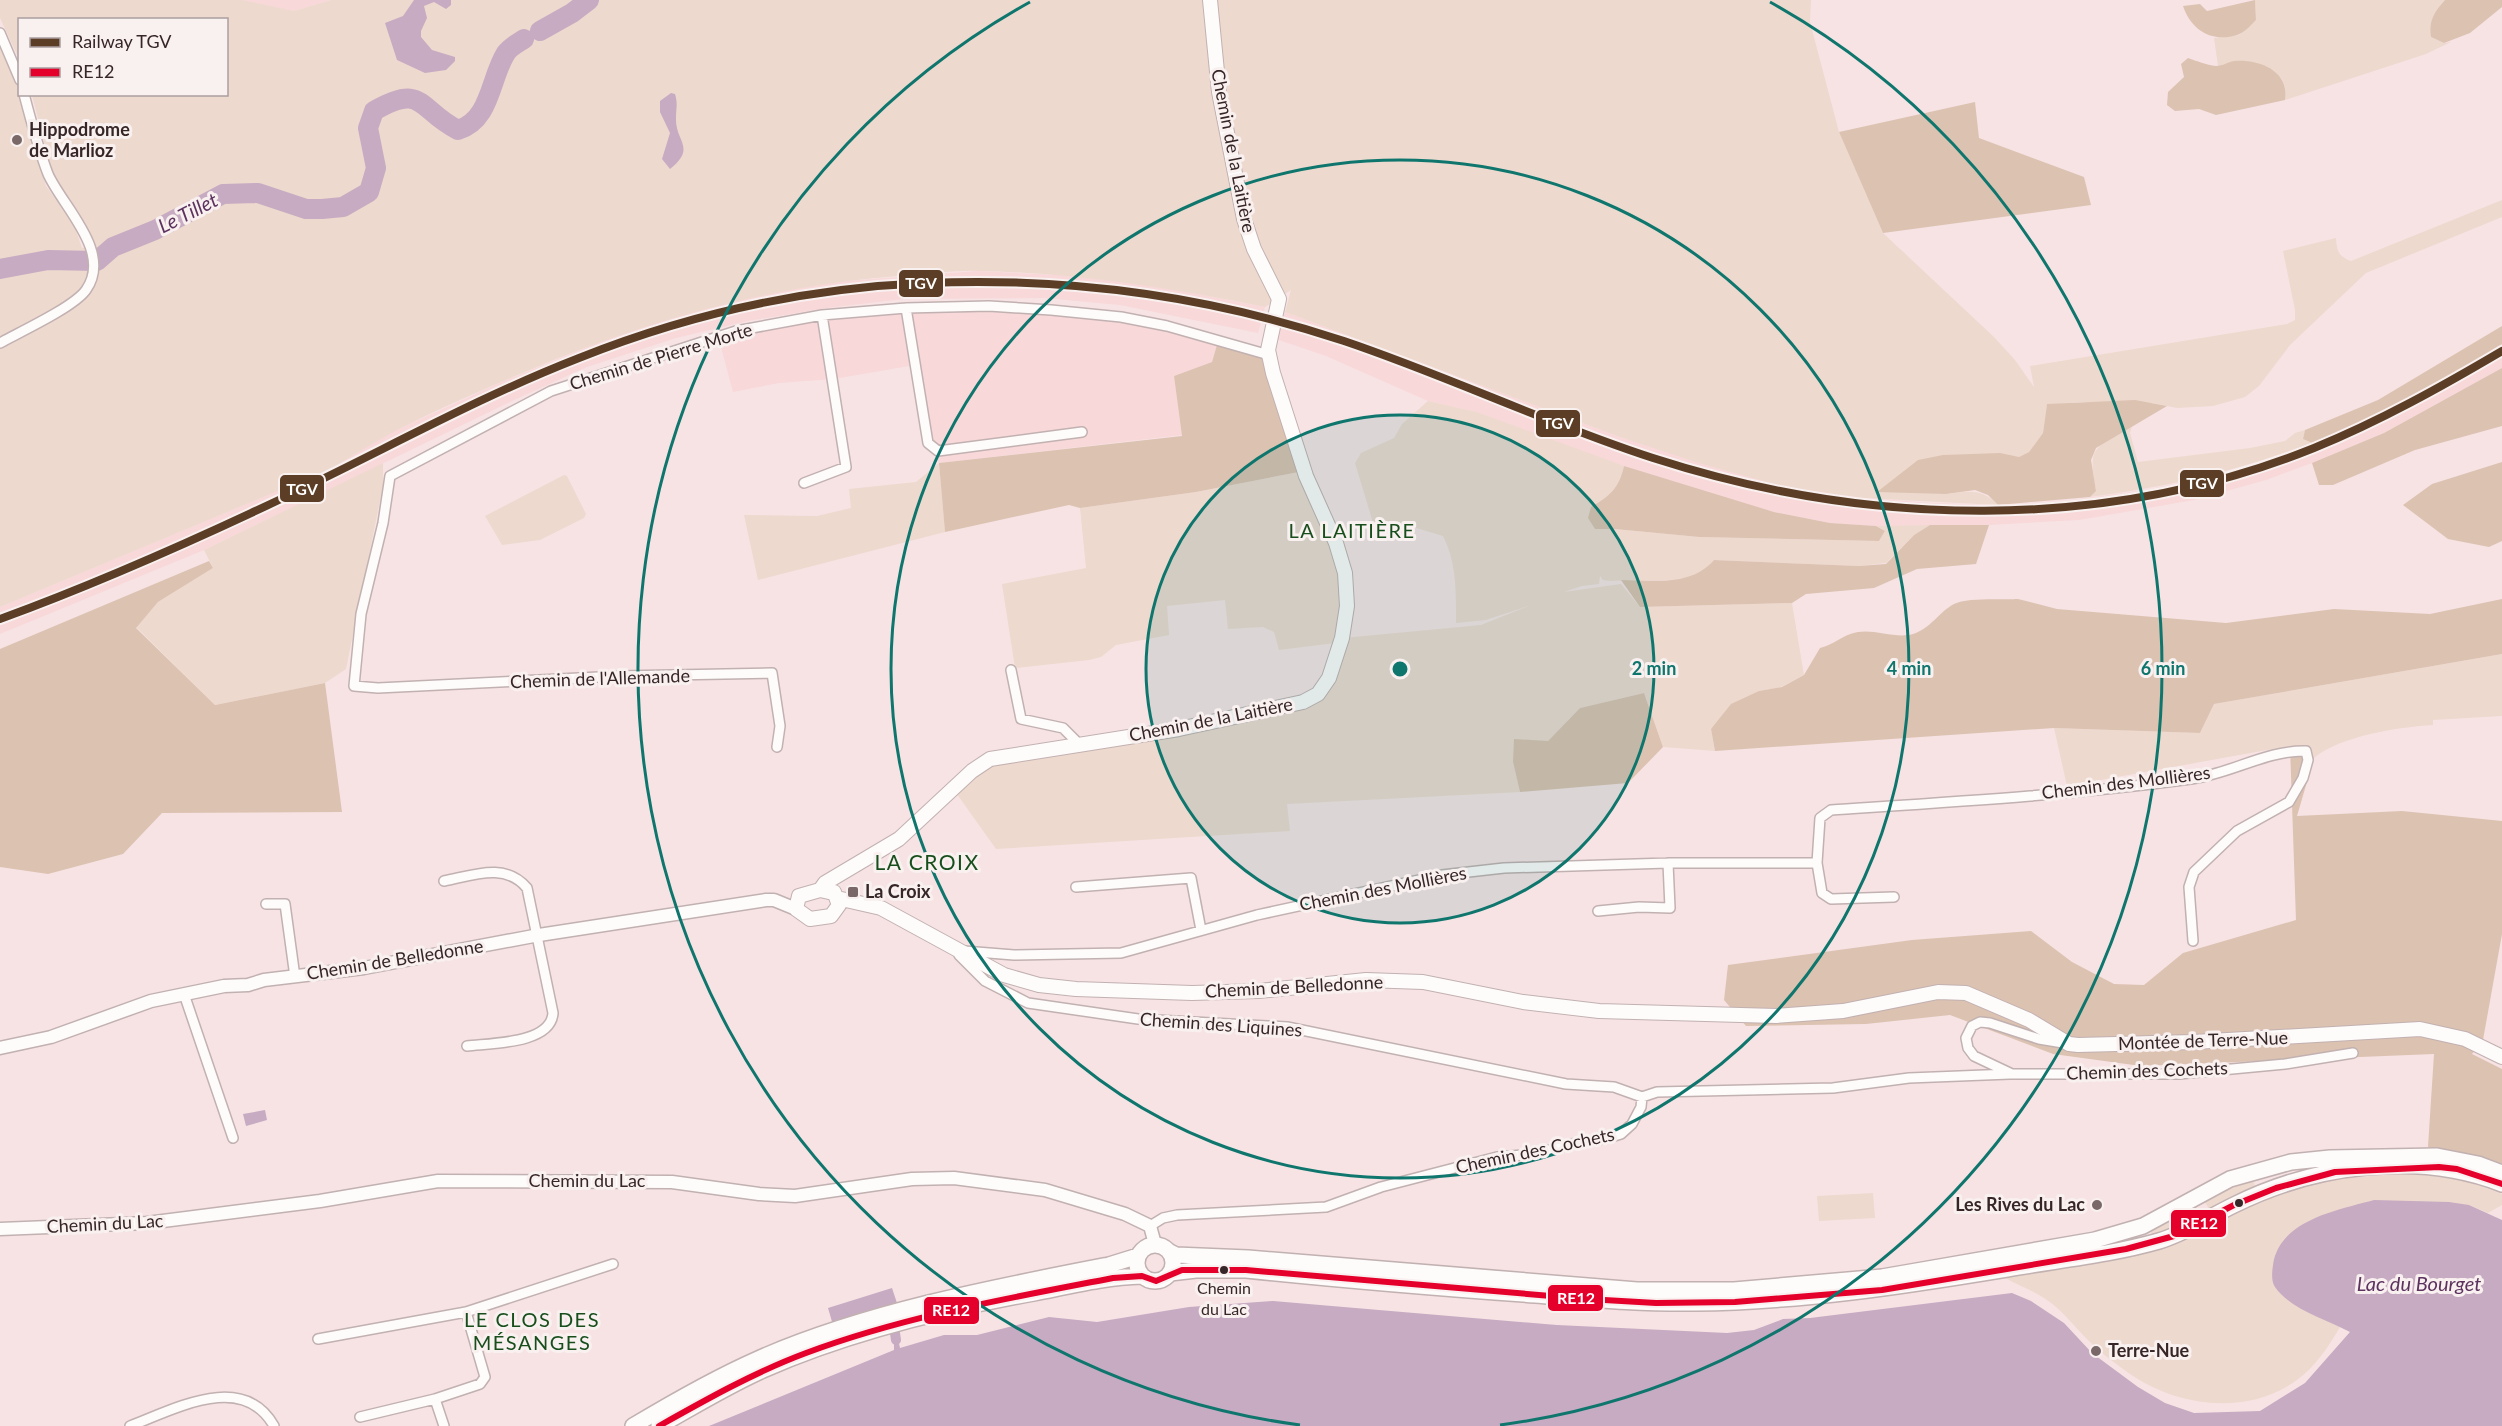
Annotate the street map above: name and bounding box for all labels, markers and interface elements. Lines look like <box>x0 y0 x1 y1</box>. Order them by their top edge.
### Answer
legend <box>18 18 228 96</box>
text: Railway TGV <box>72 30 172 52</box>
text: RE12 <box>72 60 115 82</box>
street label: Chemin de la Laitière <box>1207 67 1261 234</box>
place label: Hippodrome de Marlioz <box>29 118 130 161</box>
marker: Hippodrome de Marlioz <box>10 133 24 147</box>
water label: Le Tillet <box>154 187 221 237</box>
line badge: TGV <box>898 269 944 298</box>
text: TGV <box>905 273 938 292</box>
street label: Chemin de Pierre Morte <box>567 318 755 394</box>
line badge: TGV <box>1535 409 1581 438</box>
text: TGV <box>1542 413 1575 432</box>
line badge: TGV <box>2179 469 2225 498</box>
text: TGV <box>2186 473 2219 492</box>
line badge: TGV <box>279 474 325 503</box>
text: TGV <box>286 479 319 498</box>
district label: LA LAITIÈRE <box>1288 518 1416 542</box>
text: 2 min <box>1632 657 1676 679</box>
text: 4 min <box>1887 657 1931 679</box>
text: 6 min <box>2141 657 2185 679</box>
centre of rings <box>1390 659 1410 679</box>
street label: Chemin de l'Allemande <box>510 664 690 692</box>
street label: Chemin de la Laitière <box>1127 692 1294 746</box>
street label: Chemin des Mollières <box>2040 761 2212 803</box>
district label: LA CROIX <box>874 849 980 874</box>
street label: Chemin des Mollières <box>1297 861 1468 915</box>
place label: La Croix <box>865 880 931 902</box>
marker: La Croix <box>846 885 860 899</box>
street label: Chemin de Belledonne <box>305 934 485 984</box>
street label: Chemin de Belledonne <box>1204 970 1384 1002</box>
street label: Chemin des Liquines <box>1139 1007 1303 1041</box>
street label: Montée de Terre-Nue <box>2118 1026 2288 1054</box>
street label: Chemin des Cochets <box>2066 1056 2228 1084</box>
street label: Chemin des Cochets <box>1453 1122 1616 1178</box>
street label: Chemin du Lac <box>529 1169 646 1191</box>
place label: Les Rives du Lac <box>1955 1193 2085 1215</box>
unlabelled marker <box>2233 1197 2245 1209</box>
marker: Les Rives du Lac <box>2090 1198 2104 1212</box>
street label: Chemin du Lac <box>46 1209 164 1237</box>
line badge: RE12 <box>2170 1209 2227 1238</box>
text: RE12 <box>2180 1213 2218 1232</box>
marker: Chemin du Lac <box>1218 1264 1230 1276</box>
water label: Lac du Bourget <box>2357 1271 2481 1295</box>
place label: Chemin du Lac <box>1197 1278 1251 1318</box>
line badge: RE12 <box>1547 1284 1604 1312</box>
text: RE12 <box>1557 1288 1595 1307</box>
line badge: RE12 <box>923 1296 980 1325</box>
text: RE12 <box>932 1300 970 1319</box>
district label: LE CLOS DES MÉSANGES <box>464 1307 600 1354</box>
place label: Terre-Nue <box>2108 1339 2190 1361</box>
marker: Terre-Nue <box>2089 1344 2103 1358</box>

